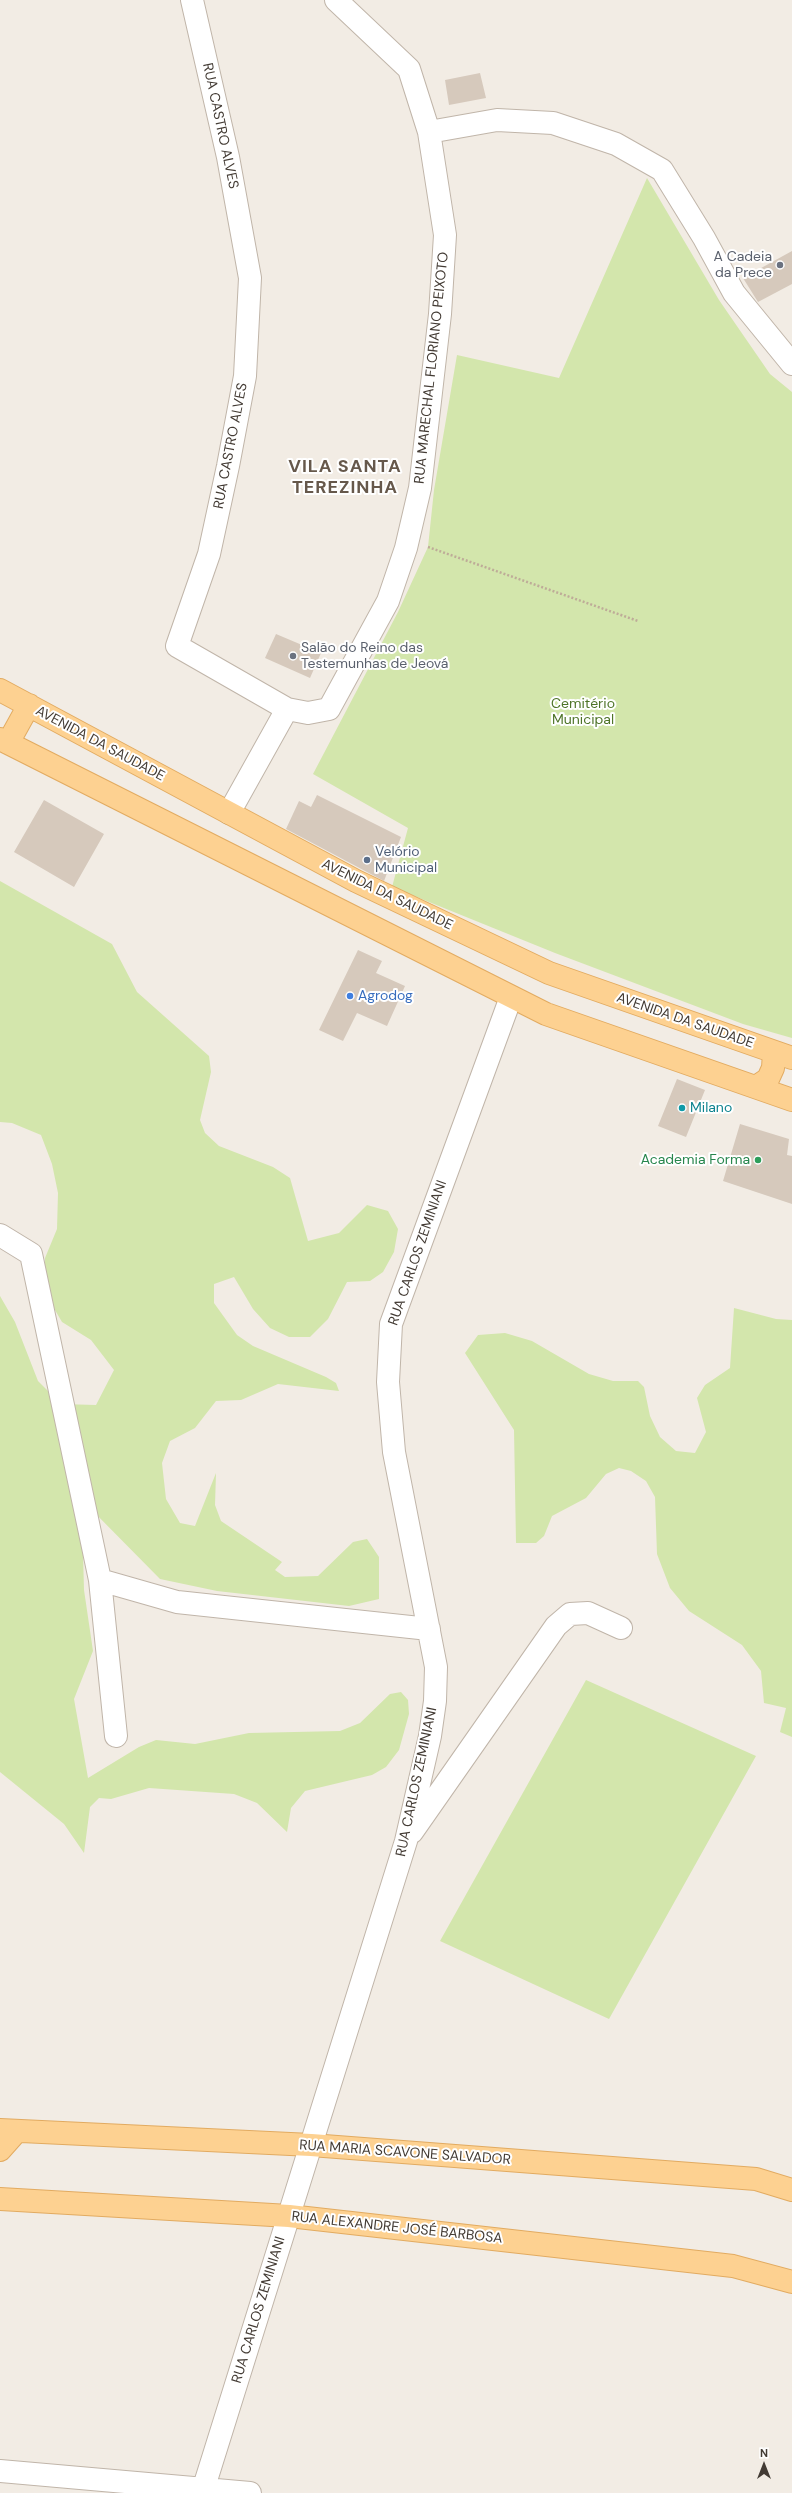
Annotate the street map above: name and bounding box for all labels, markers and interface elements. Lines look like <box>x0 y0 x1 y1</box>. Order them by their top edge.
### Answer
street label: RUA CASTRO ALVES <box>198 62 242 190</box>
place label: A Cadeia da Prece <box>714 249 772 282</box>
street label: RUA MARECHAL FLORIANO PEIXOTO <box>411 251 453 485</box>
marker: A Cadeia da Prece <box>775 260 785 270</box>
street label: RUA CASTRO ALVES <box>211 381 251 511</box>
district label: VILA SANTA TEREZINHA <box>288 456 402 498</box>
place label: Salão do Reino das Testemunhas de Jeová <box>301 640 448 672</box>
marker: Salão do Reino das Testemunhas de Jeová <box>288 651 298 661</box>
park label: Cemitério Municipal <box>551 696 615 728</box>
street label: AVENIDA DA SAUDADE <box>32 703 168 785</box>
place label: Velório Municipal <box>375 844 437 876</box>
marker: Velório Municipal <box>362 855 372 865</box>
street label: AVENIDA DA SAUDADE <box>319 856 455 934</box>
place label: Agrodog <box>358 988 413 1004</box>
street label: AVENIDA DA SAUDADE <box>614 990 756 1052</box>
marker: Agrodog <box>345 991 355 1001</box>
place label: Milano <box>690 1100 732 1116</box>
marker: Milano <box>677 1103 687 1113</box>
place label: Academia Forma <box>641 1152 750 1168</box>
marker: Academia Forma <box>753 1155 763 1165</box>
street label: RUA CARLOS ZEMINIANI <box>385 1178 451 1328</box>
street label: RUA CARLOS ZEMINIANI <box>393 1706 441 1858</box>
street label: RUA MARIA SCAVONE SALVADOR <box>299 2137 511 2169</box>
street label: RUA ALEXANDRE JOSÉ BARBOSA <box>291 2209 503 2247</box>
street label: RUA CARLOS ZEMINIANI <box>229 2235 289 2385</box>
north arrow <box>744 2445 784 2485</box>
text: N <box>760 2446 768 2460</box>

